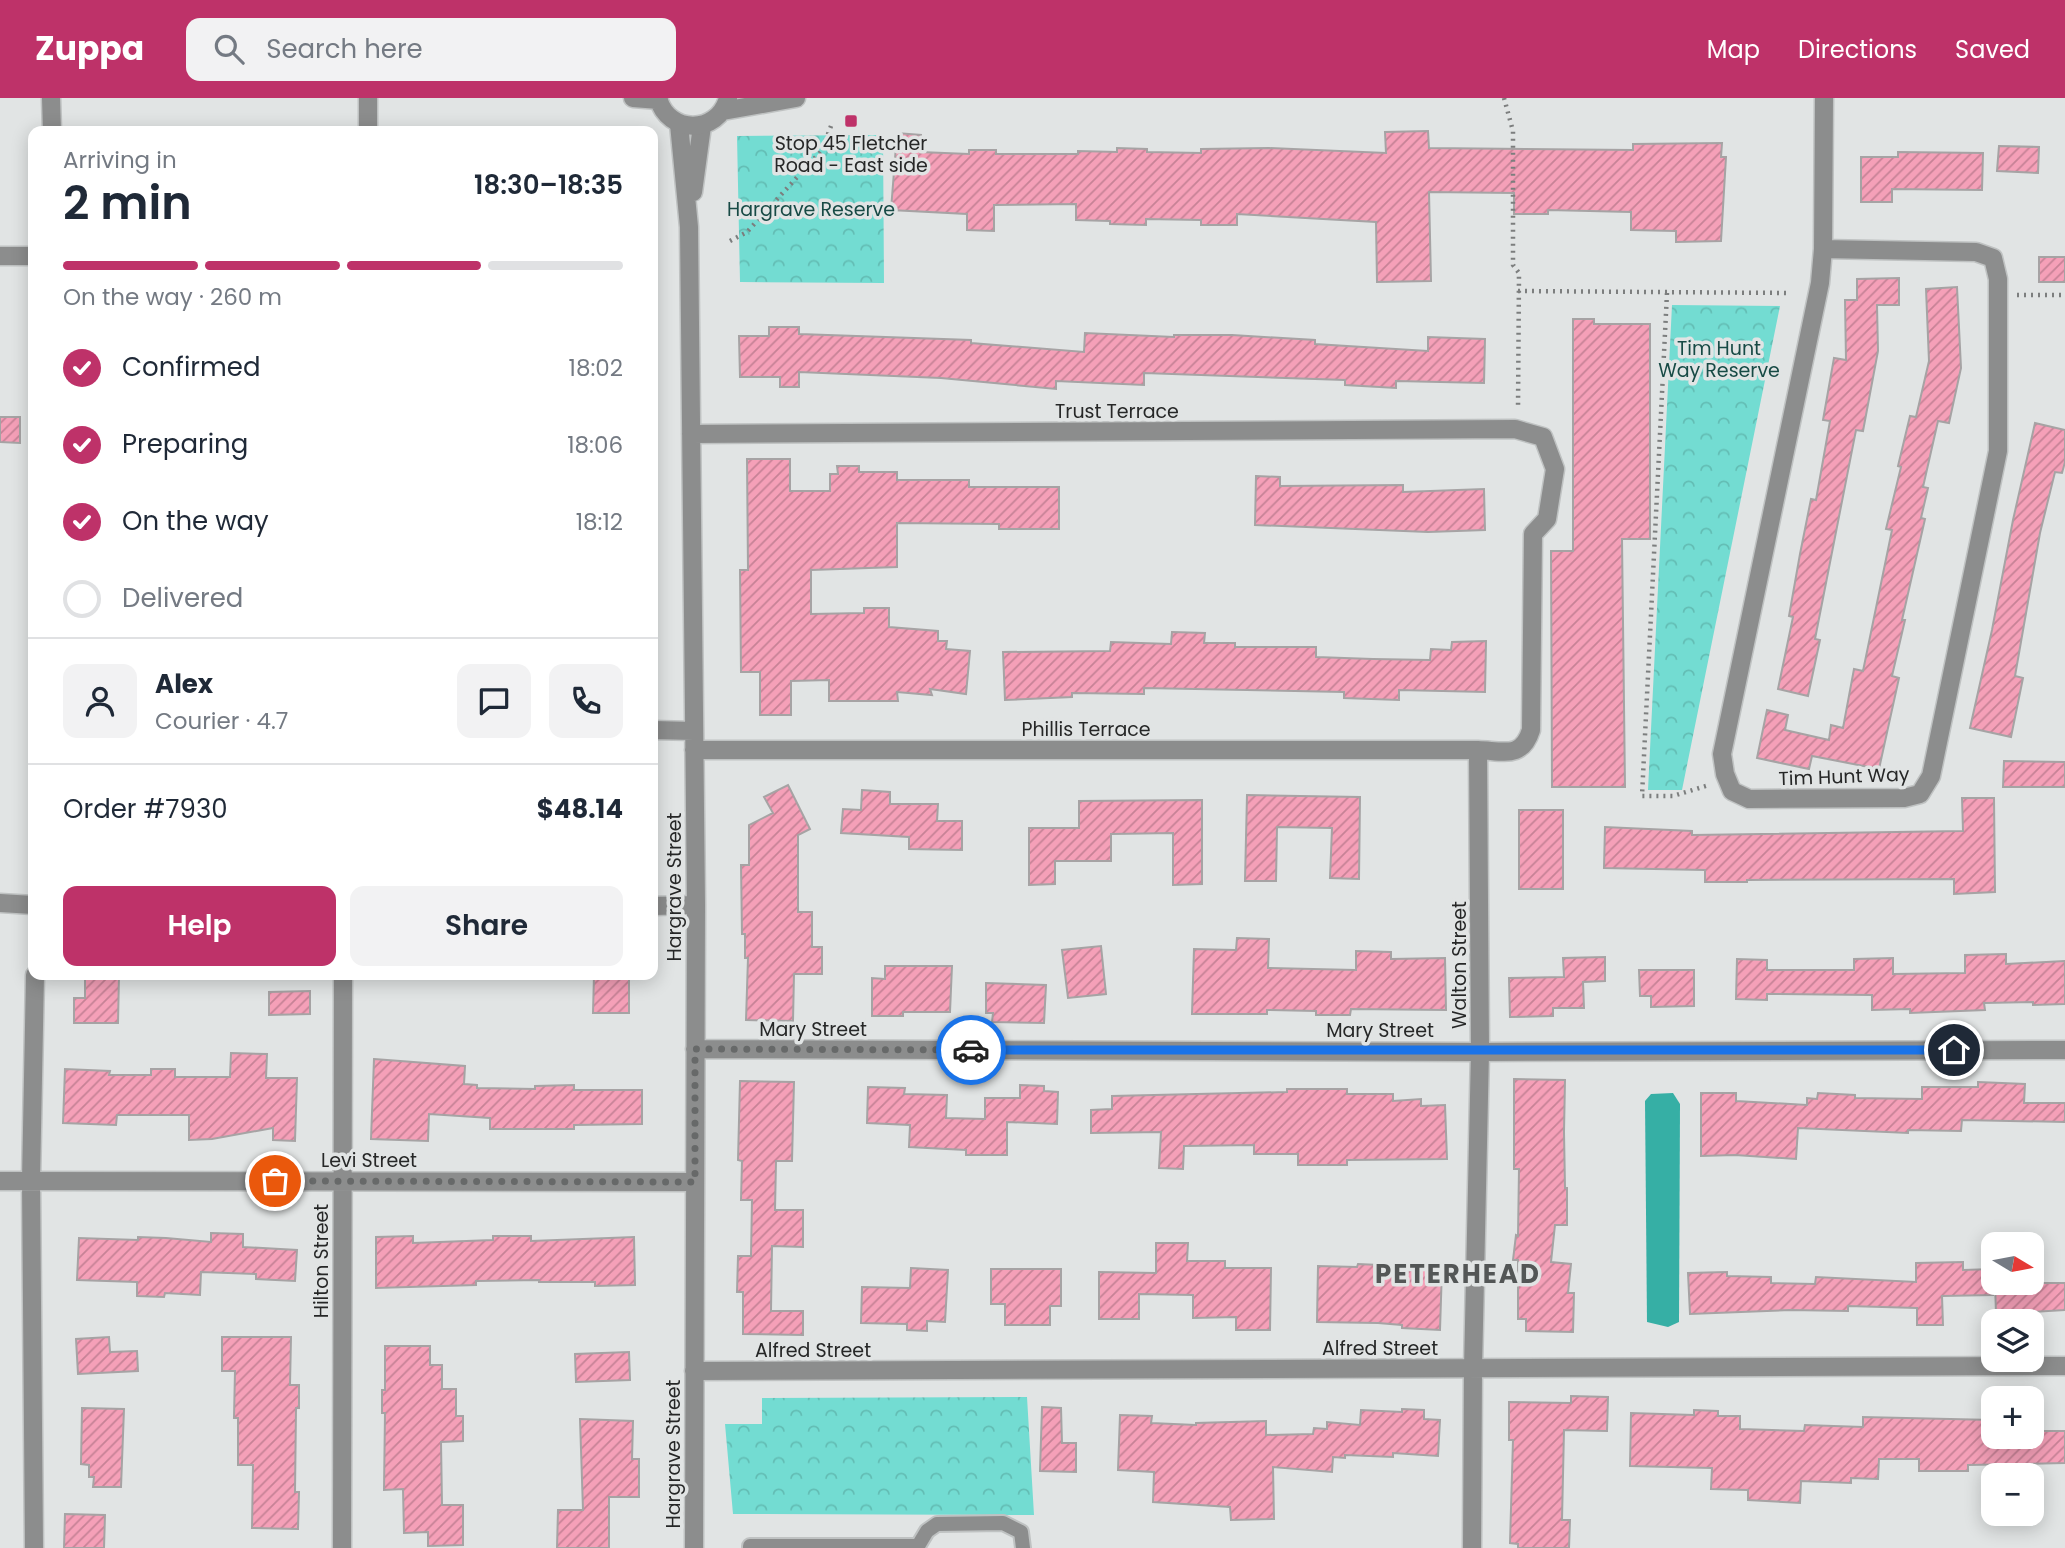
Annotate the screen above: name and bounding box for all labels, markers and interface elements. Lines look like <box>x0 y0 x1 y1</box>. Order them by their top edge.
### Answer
search box <box>186 18 676 81</box>
text: Zuppa <box>35 25 144 72</box>
icon: search <box>210 30 248 68</box>
text: Search here <box>266 31 423 67</box>
text: Map <box>1707 33 1760 66</box>
text: Directions <box>1798 33 1917 66</box>
text: Saved <box>1955 33 2030 66</box>
marker: Stop 45 Fletcher Road - East side <box>843 113 859 129</box>
place label: Stop 45 Fletcher Road - East side <box>774 130 928 179</box>
text: Arriving in <box>63 144 177 176</box>
text: 18:30–18:35 <box>474 167 623 203</box>
text: 2 min <box>63 171 192 235</box>
park label: Hargrave Reserve <box>727 196 895 223</box>
text: On the way · 260 m <box>63 281 282 313</box>
park label: Tim Hunt Way Reserve <box>1658 335 1780 384</box>
icon: check <box>63 349 101 387</box>
text: Confirmed <box>122 349 260 385</box>
text: 18:02 <box>569 352 623 384</box>
street label: Trust Terrace <box>1055 398 1179 425</box>
icon: check <box>63 426 101 464</box>
text: Preparing <box>122 426 248 462</box>
text: 18:06 <box>567 429 623 461</box>
icon: check <box>63 503 101 541</box>
text: On the way <box>122 503 269 539</box>
text: 18:12 <box>576 506 623 538</box>
text: Delivered <box>122 580 243 616</box>
button: person <box>63 664 137 738</box>
button: chat <box>457 664 531 738</box>
button: phone <box>549 664 623 738</box>
text: Alex <box>155 666 213 702</box>
text: Courier · 4.7 <box>155 705 288 737</box>
street label: Phillis Terrace <box>1021 716 1151 743</box>
street label: Tim Hunt Way <box>1778 761 1910 792</box>
text: Order #7930 <box>63 791 228 827</box>
text: $48.14 <box>537 791 623 827</box>
street label: Hargrave Street <box>661 812 688 962</box>
button: Help <box>63 886 336 966</box>
button: Share <box>350 886 623 966</box>
street label: Walton Street <box>1446 901 1473 1029</box>
courier <box>936 1015 1006 1085</box>
street label: Mary Street <box>759 1016 867 1043</box>
street label: Mary Street <box>1326 1017 1434 1044</box>
pin <box>1924 1020 1984 1080</box>
icon: car <box>952 1031 990 1069</box>
icon: home <box>1935 1031 1973 1069</box>
street label: Levi Street <box>321 1147 417 1174</box>
pin <box>245 1151 305 1211</box>
icon: bag <box>256 1162 294 1200</box>
street label: Hilton Street <box>308 1204 335 1318</box>
north arrow <box>1981 1232 2044 1295</box>
map controls <box>1981 1232 2044 1526</box>
district label: PETERHEAD <box>1375 1256 1541 1292</box>
button: layers <box>1981 1309 2044 1372</box>
street label: Alfred Street <box>1322 1335 1438 1362</box>
street label: Alfred Street <box>755 1337 871 1364</box>
street label: Hargrave Street <box>660 1379 687 1529</box>
button: + <box>1981 1386 2044 1449</box>
button: − <box>1981 1463 2044 1526</box>

